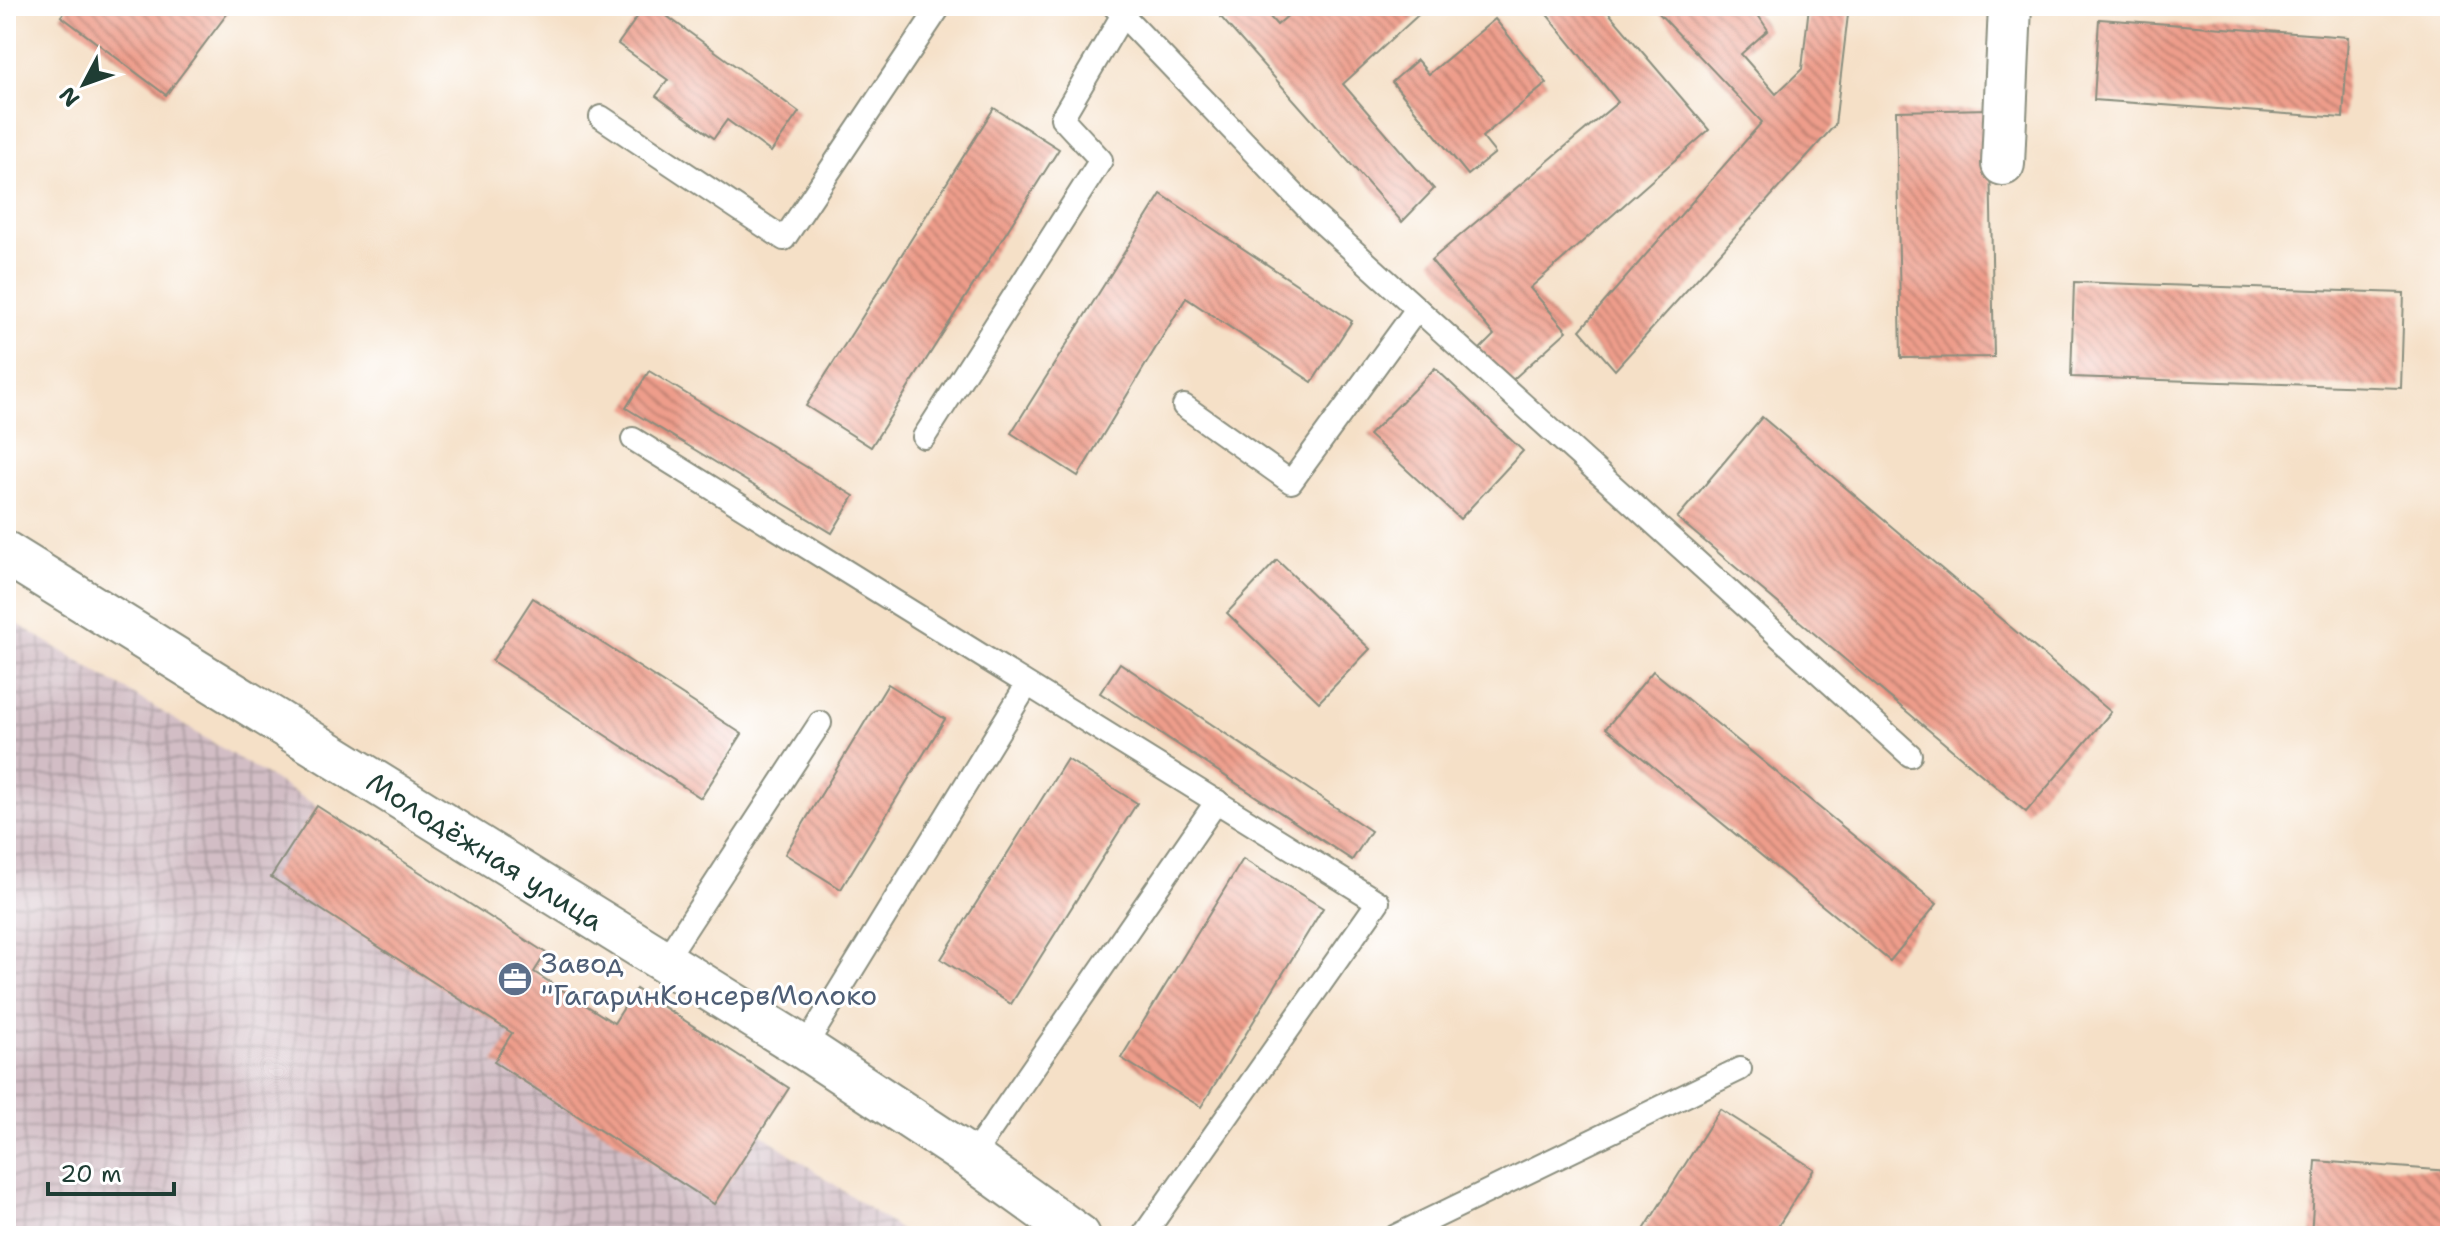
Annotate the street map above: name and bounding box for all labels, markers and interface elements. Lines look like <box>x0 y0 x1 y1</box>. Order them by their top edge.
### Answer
north arrow <box>44 44 124 124</box>
text: N <box>53 81 86 113</box>
street label: Молодёжная улица <box>359 763 611 939</box>
place label: Завод "ГагаринКонсервМолоко <box>541 944 877 1014</box>
office icon: Завод "ГагаринКонсервМолоко <box>496 960 534 998</box>
scale bar <box>48 1146 174 1196</box>
text: 20 m <box>60 1158 122 1190</box>

